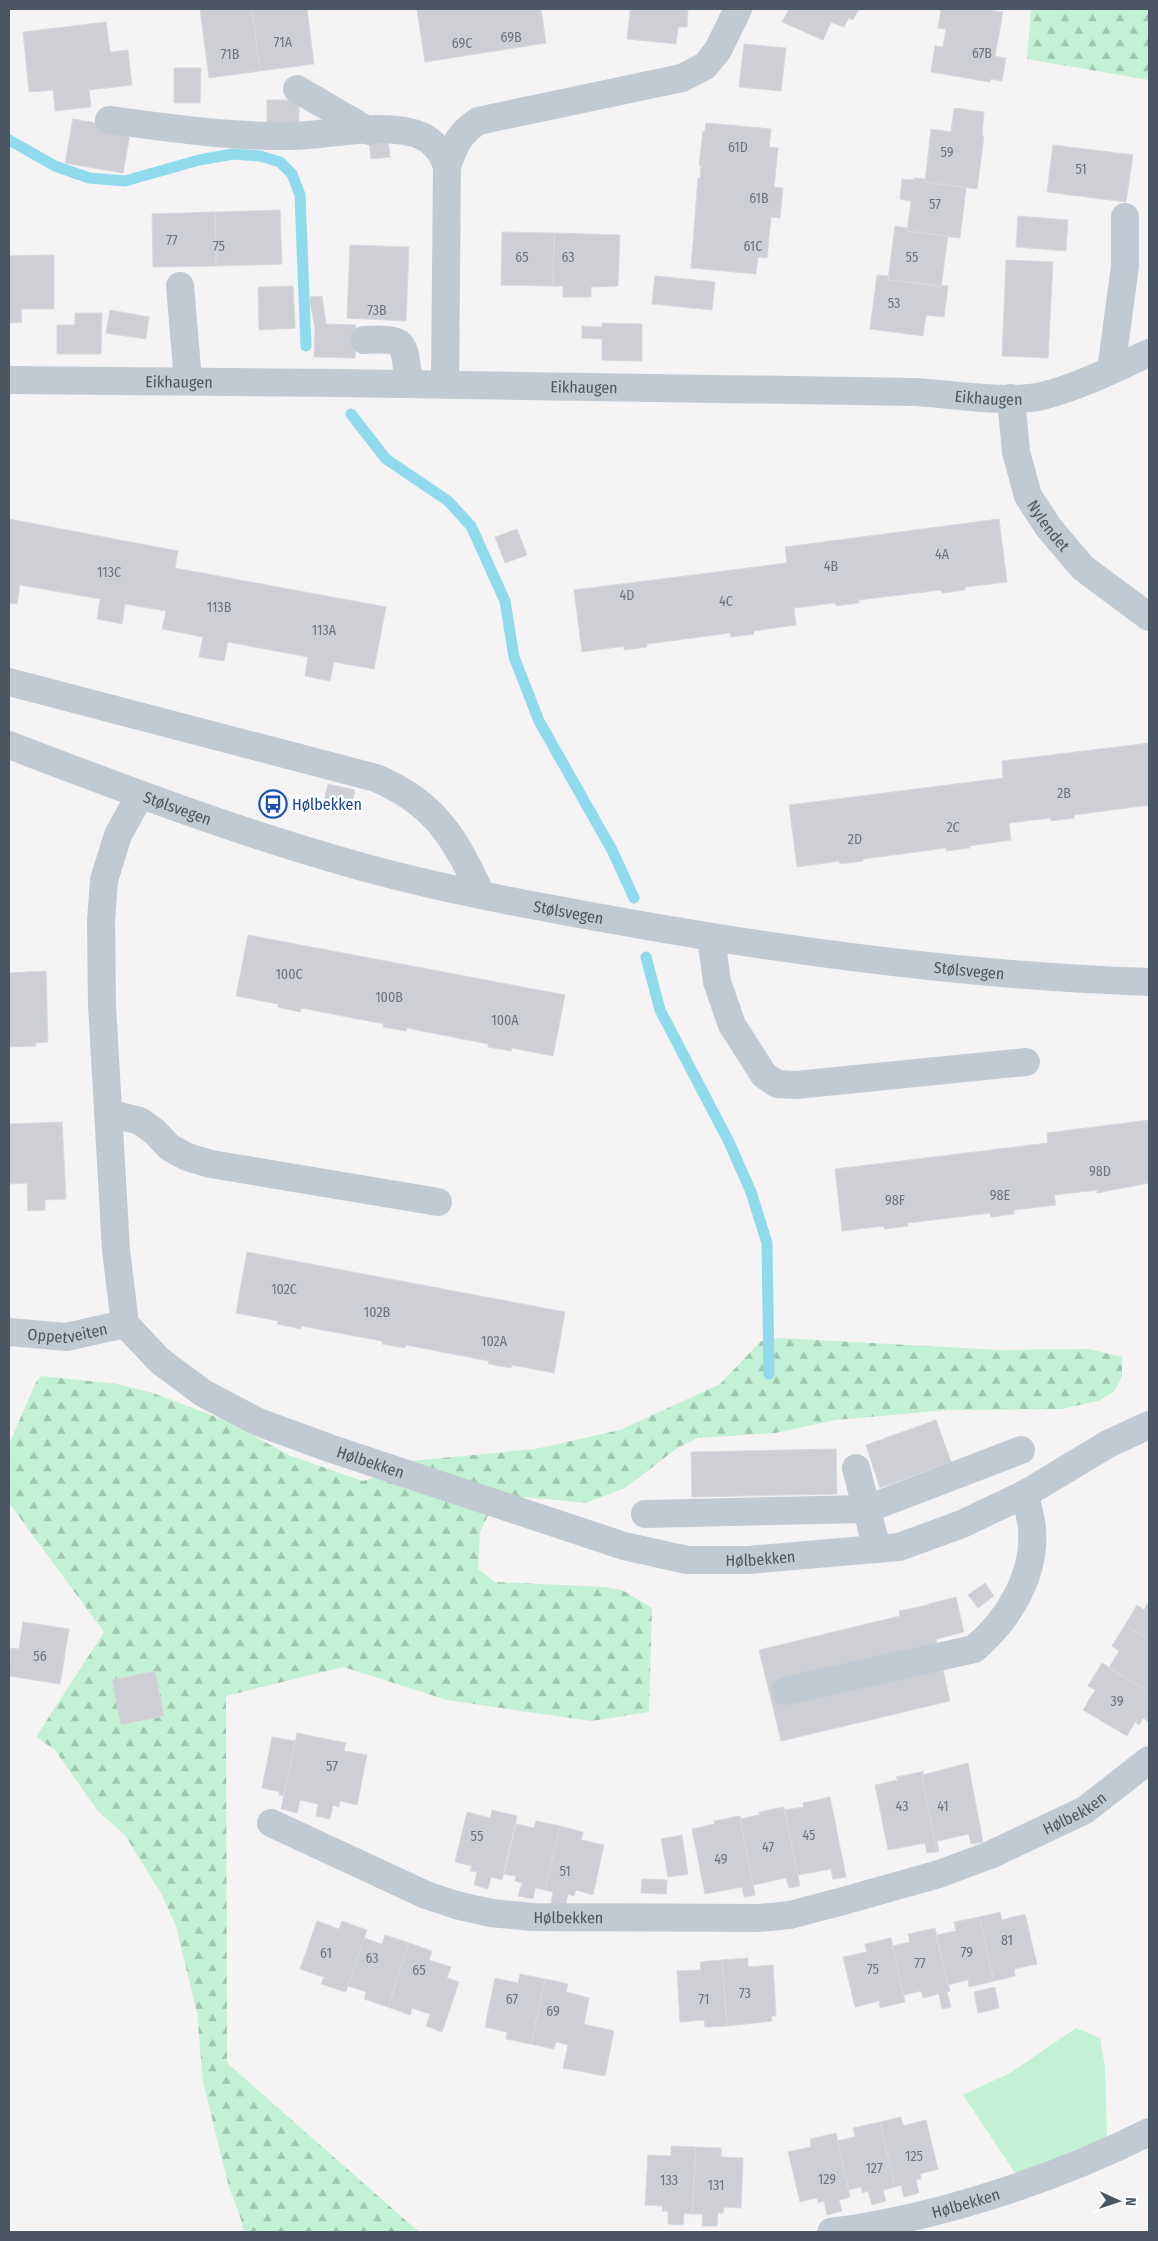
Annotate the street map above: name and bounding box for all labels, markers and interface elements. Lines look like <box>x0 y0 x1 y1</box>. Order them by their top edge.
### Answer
house number: 69B <box>500 29 522 46</box>
house number: 71A <box>274 34 293 51</box>
house number: 69C <box>452 35 472 52</box>
house number: 67B <box>972 45 992 62</box>
house number: 71B <box>221 46 240 63</box>
house number: 61D <box>728 139 748 156</box>
house number: 59 <box>940 144 954 161</box>
house number: 51 <box>1075 161 1087 178</box>
house number: 61B <box>749 190 769 207</box>
house number: 57 <box>929 196 941 213</box>
house number: 77 <box>166 232 178 249</box>
house number: 75 <box>213 238 225 255</box>
house number: 61C <box>744 238 762 255</box>
house number: 65 <box>515 249 529 266</box>
house number: 63 <box>561 249 575 266</box>
house number: 55 <box>906 249 918 266</box>
house number: 53 <box>888 295 900 312</box>
house number: 73B <box>367 302 387 319</box>
street label: Eikhaugen <box>145 372 213 391</box>
street label: Eikhaugen <box>550 377 618 397</box>
street label: Eikhaugen <box>954 386 1023 409</box>
street label: Nylendet <box>1024 496 1074 556</box>
house number: 4A <box>935 546 950 563</box>
house number: 4B <box>824 558 839 575</box>
house number: 113C <box>97 564 121 581</box>
house number: 4D <box>620 587 634 604</box>
house number: 4C <box>719 593 733 610</box>
house number: 113B <box>207 599 232 616</box>
house number: 113A <box>312 622 337 639</box>
house number: 2B <box>1057 785 1071 802</box>
street label: Stølsvegen <box>141 787 214 829</box>
bus stop icon: Hølbekken <box>258 789 288 819</box>
place label: Hølbekken <box>292 795 362 814</box>
house number: 2C <box>946 819 960 836</box>
house number: 2D <box>848 831 862 848</box>
street label: Stølsvegen <box>532 896 605 928</box>
street label: Stølsvegen <box>933 957 1005 983</box>
house number: 100C <box>275 966 303 983</box>
house number: 100B <box>375 989 403 1006</box>
house number: 100A <box>491 1012 519 1029</box>
house number: 98D <box>1089 1163 1111 1180</box>
house number: 98E <box>990 1187 1011 1204</box>
house number: 98F <box>885 1192 905 1209</box>
house number: 102C <box>271 1281 297 1298</box>
house number: 102B <box>364 1304 391 1321</box>
street label: Oppetveiten <box>27 1319 109 1347</box>
house number: 102A <box>481 1333 508 1350</box>
street label: Hølbekken <box>334 1442 407 1482</box>
street label: Hølbekken <box>726 1546 796 1570</box>
house number: 56 <box>33 1648 47 1665</box>
house number: 39 <box>1111 1693 1124 1710</box>
house number: 57 <box>326 1758 338 1775</box>
street label: Hølbekken <box>1040 1788 1110 1838</box>
house number: 43 <box>896 1798 908 1815</box>
house number: 41 <box>937 1798 949 1815</box>
house number: 45 <box>802 1827 816 1844</box>
house number: 55 <box>471 1828 483 1845</box>
house number: 47 <box>762 1839 774 1856</box>
house number: 49 <box>714 1851 728 1868</box>
house number: 51 <box>559 1863 571 1880</box>
street label: Hølbekken <box>533 1908 603 1927</box>
house number: 81 <box>1001 1932 1013 1949</box>
house number: 79 <box>961 1944 973 1961</box>
house number: 61 <box>320 1945 332 1962</box>
house number: 63 <box>365 1950 379 1967</box>
house number: 77 <box>914 1955 926 1972</box>
house number: 75 <box>867 1961 879 1978</box>
house number: 65 <box>412 1962 426 1979</box>
house number: 73 <box>739 1985 751 2002</box>
house number: 67 <box>506 1991 518 2008</box>
house number: 71 <box>699 1991 709 2008</box>
house number: 69 <box>546 2003 560 2020</box>
house number: 125 <box>905 2148 923 2165</box>
house number: 127 <box>865 2160 883 2177</box>
house number: 129 <box>818 2171 836 2188</box>
house number: 133 <box>660 2172 678 2189</box>
north arrow <box>1093 2176 1143 2226</box>
house number: 131 <box>708 2177 724 2194</box>
street label: Hølbekken <box>930 2184 1002 2222</box>
text: N <box>1122 2197 1139 2206</box>

